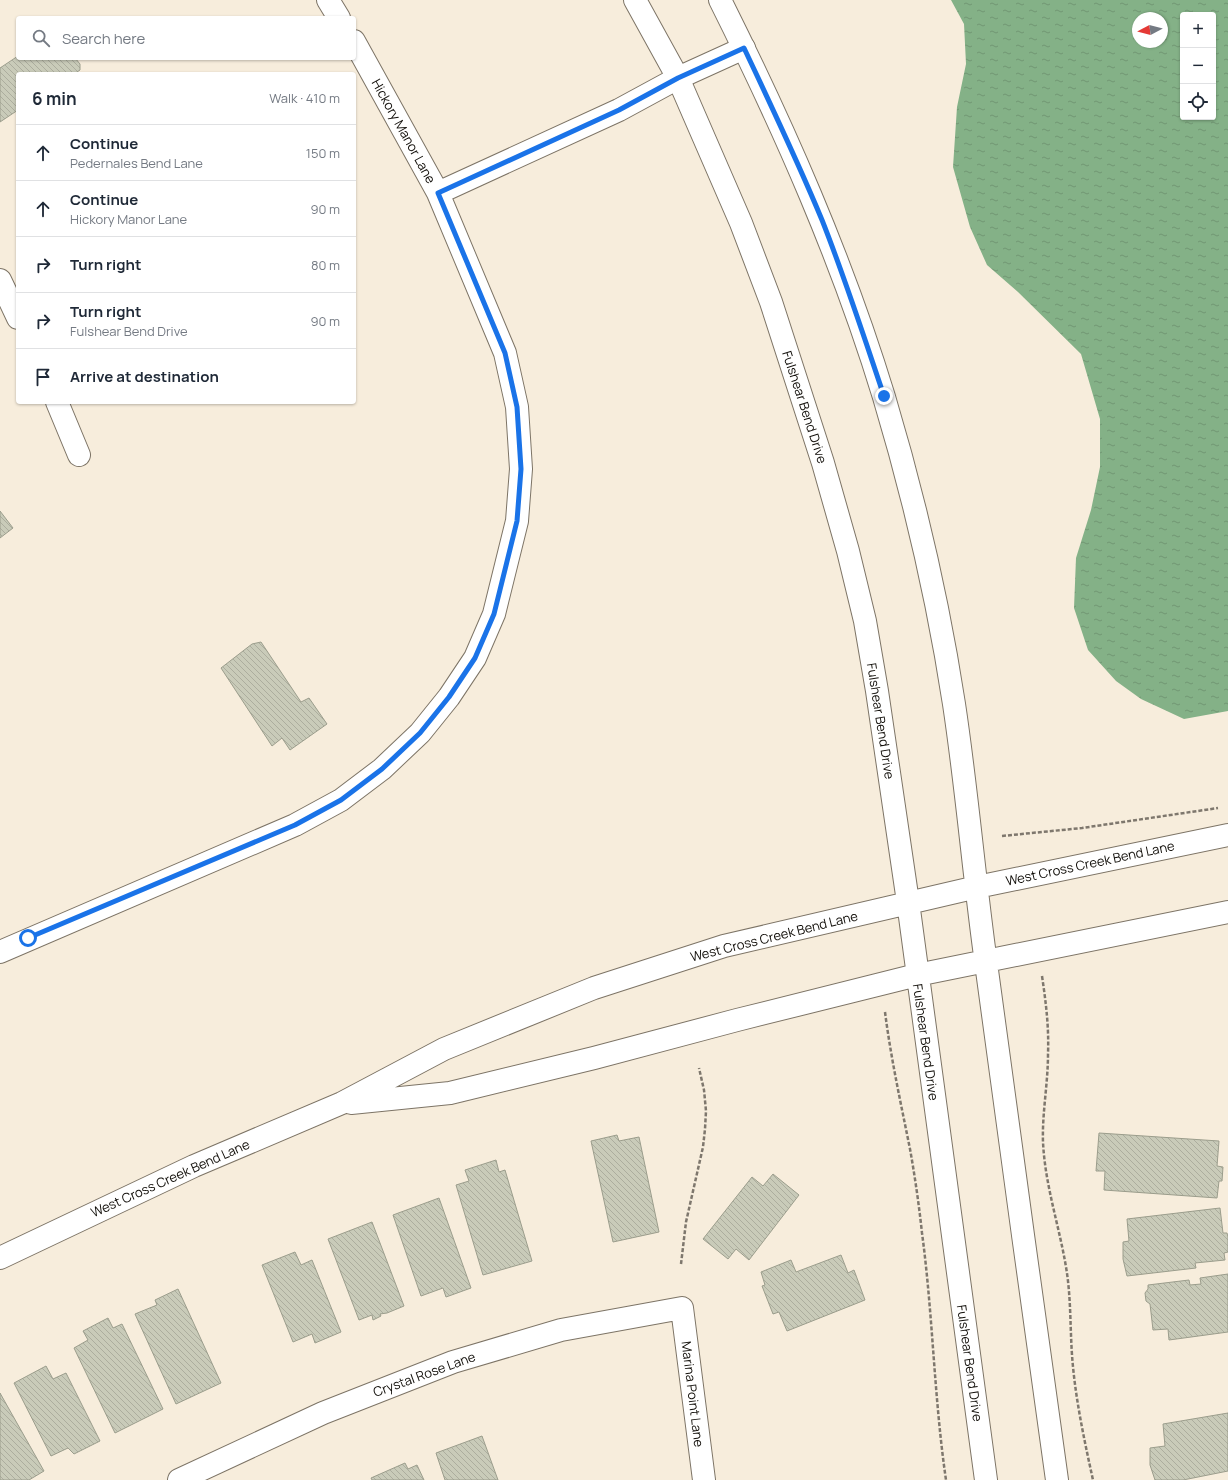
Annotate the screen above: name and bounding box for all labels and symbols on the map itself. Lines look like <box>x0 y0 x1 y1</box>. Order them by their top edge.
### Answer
north arrow <box>1132 12 1168 48</box>
street label: Hickory Manor Lane <box>368 75 440 187</box>
street label: Fulshear Bend Drive <box>778 348 832 466</box>
route end <box>875 387 893 405</box>
street label: Fulshear Bend Drive <box>863 662 899 781</box>
street label: West Cross Creek Bend Lane <box>1004 836 1176 890</box>
street label: West Cross Creek Bend Lane <box>688 906 860 966</box>
route start <box>19 929 37 947</box>
street label: Fulshear Bend Drive <box>909 983 943 1102</box>
street label: West Cross Creek Bend Lane <box>88 1135 253 1221</box>
street label: Fulshear Bend Drive <box>953 1304 987 1423</box>
street label: Marina Point Lane <box>678 1340 708 1448</box>
street label: Crystal Rose Lane <box>370 1347 478 1401</box>

